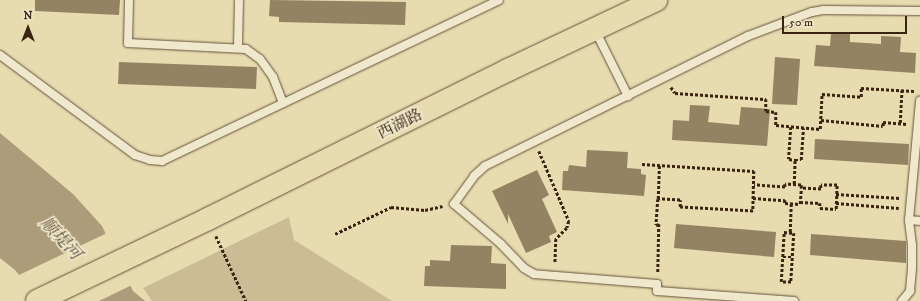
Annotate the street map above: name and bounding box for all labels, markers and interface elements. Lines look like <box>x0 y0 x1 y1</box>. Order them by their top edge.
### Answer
north arrow <box>8 8 48 48</box>
scale bar <box>784 8 909 34</box>
text: N <box>23 9 33 23</box>
text: 50 m <box>789 15 813 30</box>
street label: 西湖路 <box>374 105 426 143</box>
water label: 顺堤河 <box>35 213 85 265</box>

